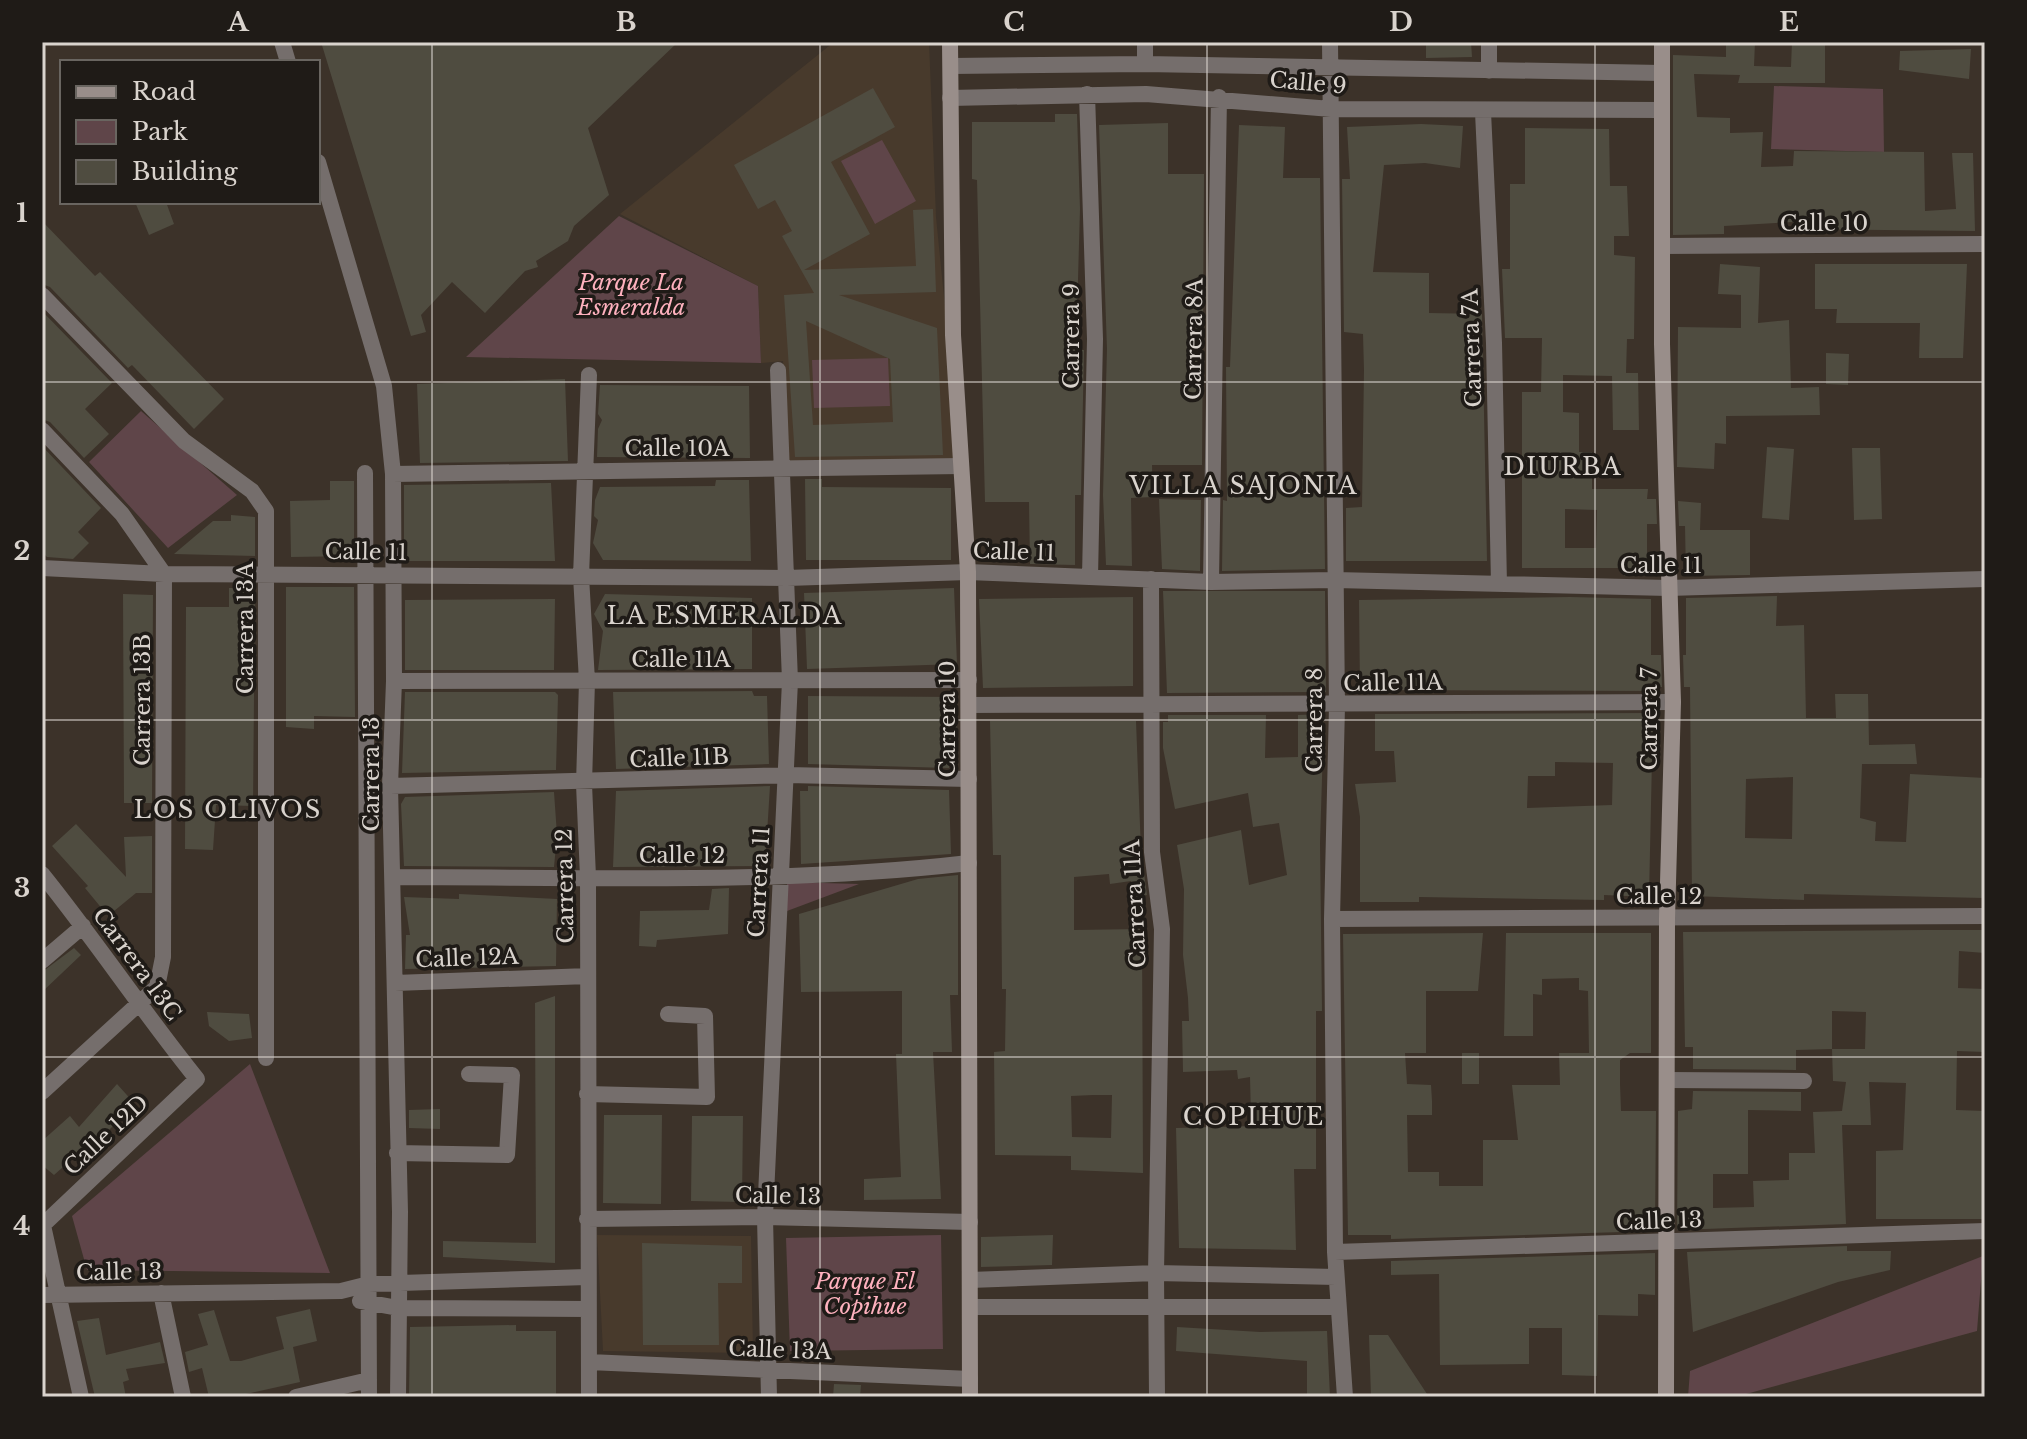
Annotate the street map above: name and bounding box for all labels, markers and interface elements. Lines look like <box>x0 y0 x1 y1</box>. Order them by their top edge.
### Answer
text: A <box>226 6 249 38</box>
text: B <box>616 6 636 38</box>
text: C <box>1003 6 1025 38</box>
text: D <box>1389 6 1413 38</box>
text: E <box>1779 6 1799 38</box>
legend <box>60 60 320 204</box>
street label: Calle 9 <box>1268 66 1348 100</box>
text: Road <box>132 77 196 106</box>
text: Park <box>132 117 188 146</box>
text: Building <box>132 157 238 186</box>
text: 1 <box>16 197 28 229</box>
street label: Calle 10 <box>1780 210 1868 237</box>
park label: Parque La Esmeralda <box>576 269 685 321</box>
street label: Carrera 8A <box>1179 277 1209 400</box>
street label: Carrera 9 <box>1058 283 1085 389</box>
street label: Carrera 7A <box>1456 287 1488 408</box>
street label: Calle 10A <box>624 435 731 462</box>
district label: DIURBA <box>1503 452 1623 481</box>
district label: VILLA SAJONIA <box>1128 471 1359 500</box>
text: 2 <box>14 535 30 567</box>
street label: Calle 11 <box>972 537 1056 567</box>
street label: Calle 11 <box>324 538 408 566</box>
street label: Calle 11 <box>1620 552 1702 579</box>
street label: Carrera 13A <box>232 561 259 694</box>
district label: LA ESMERALDA <box>607 601 843 630</box>
street label: Carrera 13B <box>129 634 156 766</box>
street label: Calle 11A <box>631 646 732 673</box>
street label: Carrera 10 <box>934 660 961 778</box>
street label: Carrera 8 <box>1301 667 1328 773</box>
street label: Carrera 7 <box>1636 667 1663 770</box>
street label: Calle 11A <box>1343 669 1444 697</box>
street label: Carrera 13 <box>358 716 385 832</box>
street label: Calle 11B <box>629 743 729 773</box>
district label: LOS OLIVOS <box>134 795 322 824</box>
street label: Carrera 11 <box>743 826 775 938</box>
street label: Carrera 12 <box>550 828 580 944</box>
street label: Carrera 11A <box>1118 838 1152 969</box>
street label: Calle 12 <box>639 842 725 869</box>
text: 3 <box>14 872 30 904</box>
street label: Calle 12 <box>1616 883 1702 910</box>
street label: Carrera 13C <box>87 902 187 1026</box>
street label: Calle 12A <box>415 943 520 973</box>
street label: Calle 12D <box>58 1089 154 1181</box>
district label: COPIHUE <box>1183 1102 1325 1131</box>
street label: Calle 13 <box>735 1182 821 1210</box>
street label: Calle 13 <box>1615 1206 1703 1236</box>
text: 4 <box>13 1210 31 1242</box>
street label: Calle 13 <box>76 1258 162 1286</box>
park label: Parque El Copihue <box>814 1268 915 1320</box>
street label: Calle 13A <box>728 1335 833 1365</box>

